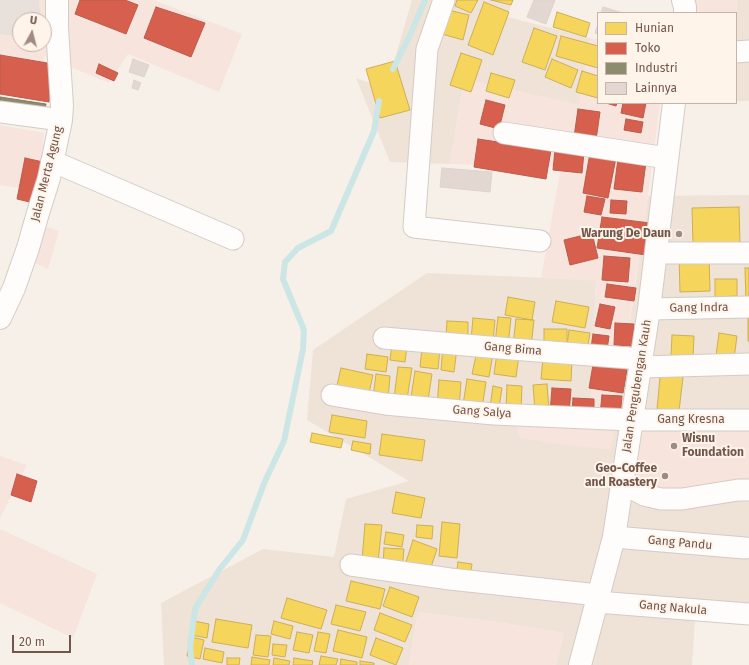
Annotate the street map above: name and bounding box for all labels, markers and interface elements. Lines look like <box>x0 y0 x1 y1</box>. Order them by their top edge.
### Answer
north arrow <box>12 12 52 52</box>
legend <box>597 12 737 104</box>
text: U <box>29 14 38 27</box>
text: Hunian <box>635 21 674 35</box>
text: Toko <box>635 41 661 55</box>
text: Industri <box>635 61 678 75</box>
text: Lainnya <box>635 81 677 95</box>
street label: Jalan Merta Agung <box>28 125 66 223</box>
place label: Warung De Daun <box>581 227 671 241</box>
marker: Warung De Daun <box>674 229 684 239</box>
street label: Gang Indra <box>669 300 729 316</box>
street label: Jalan Pengubengan Kauh <box>619 318 655 454</box>
street label: Gang Bima <box>483 339 543 359</box>
street label: Gang Salya <box>452 403 512 421</box>
street label: Gang Kresna <box>657 413 725 427</box>
place label: Wisnu Foundation <box>682 432 744 460</box>
marker: Wisnu Foundation <box>669 441 679 451</box>
place label: Geo-Coffee and Roastery <box>585 462 657 490</box>
marker: Geo-Coffee and Roastery <box>660 471 670 481</box>
street label: Gang Pandu <box>647 533 713 553</box>
street label: Gang Nakula <box>638 598 708 618</box>
scale bar <box>14 627 73 653</box>
text: 20 m <box>19 635 45 649</box>

